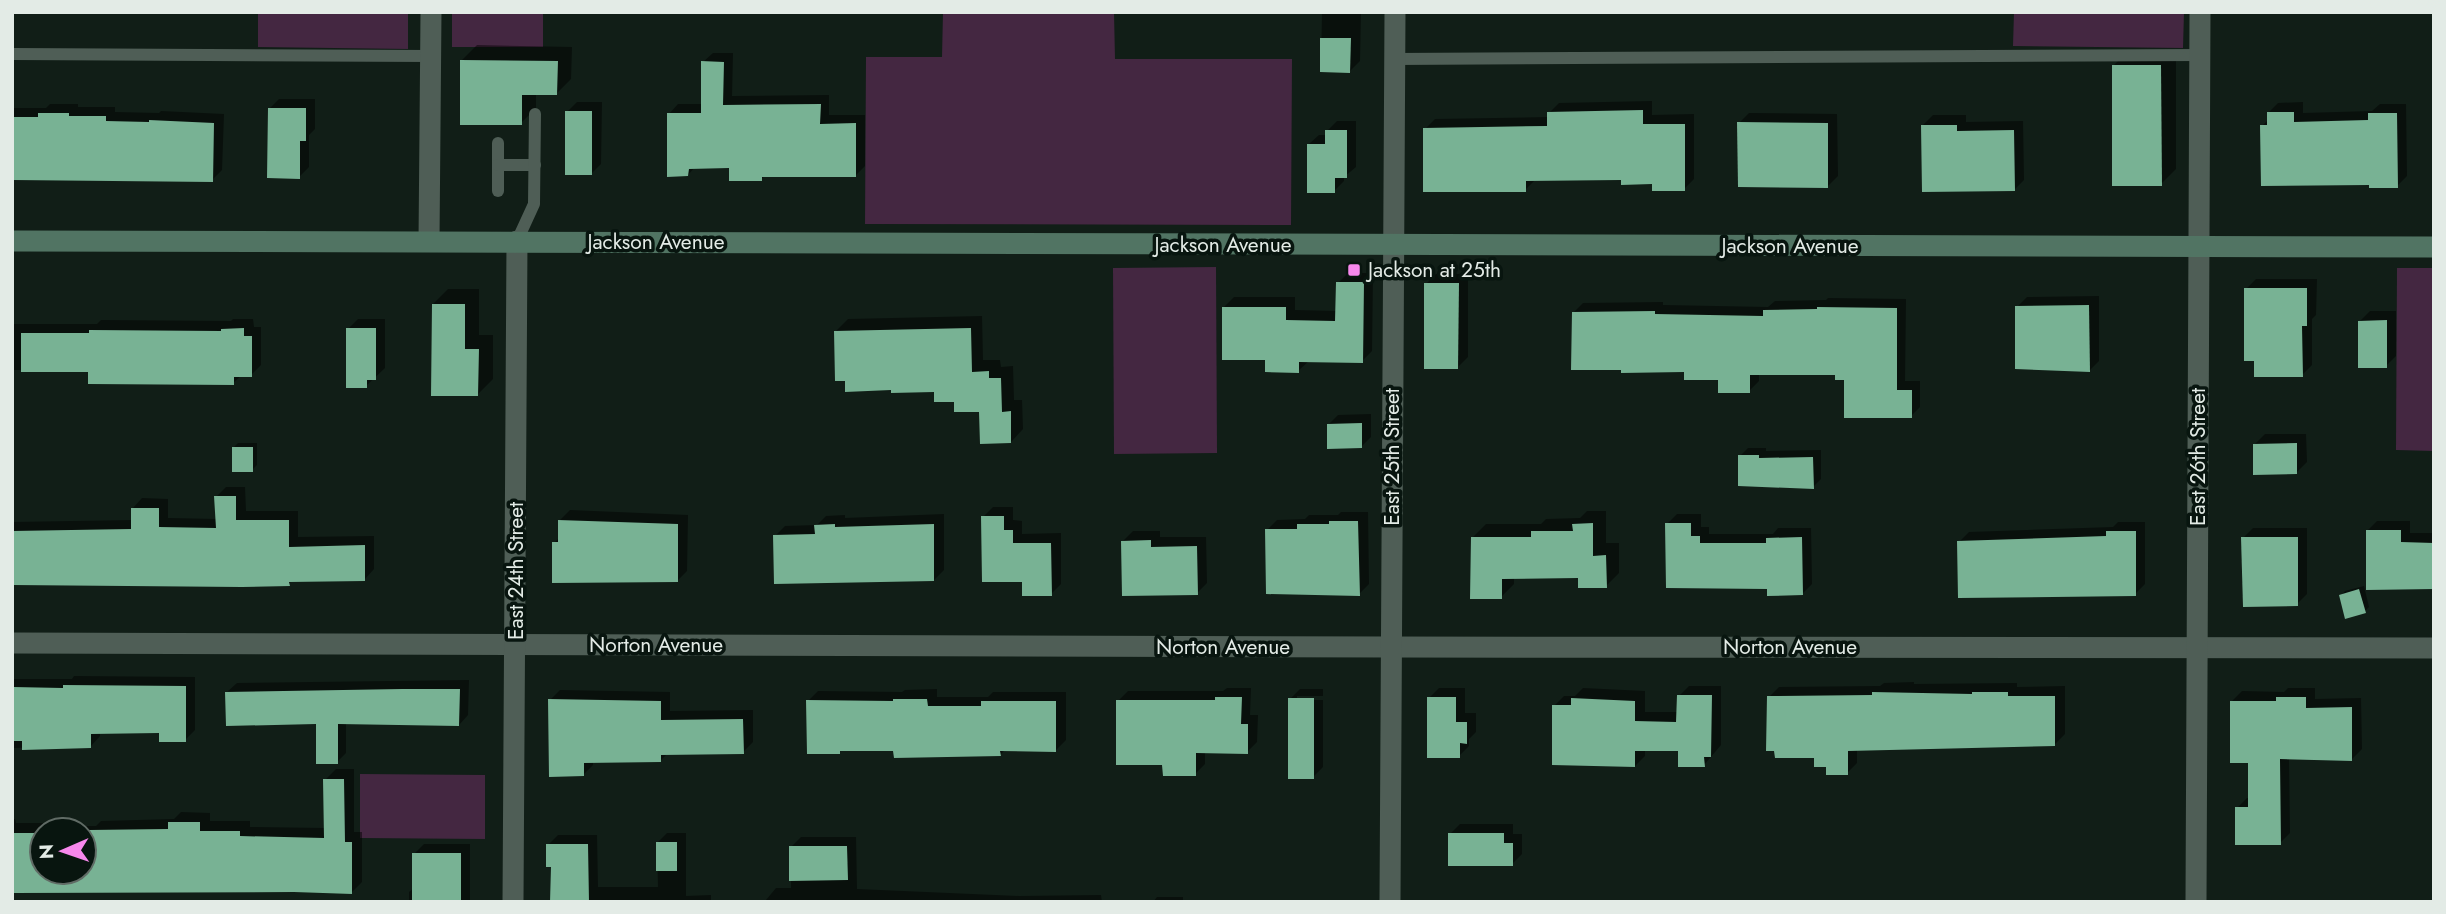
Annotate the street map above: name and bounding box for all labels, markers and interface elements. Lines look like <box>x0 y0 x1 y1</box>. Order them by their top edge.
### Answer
street label: Jackson Avenue <box>584 227 725 257</box>
street label: Jackson Avenue <box>1151 230 1292 260</box>
street label: Jackson Avenue <box>1718 231 1859 261</box>
place label: Jackson at 25th <box>1365 255 1501 285</box>
marker: Jackson at 25th <box>1346 262 1362 278</box>
street label: East 25th Street <box>1377 388 1407 526</box>
street label: East 26th Street <box>2183 388 2213 526</box>
street label: East 24th Street <box>501 502 531 640</box>
street label: Norton Avenue <box>589 630 723 660</box>
street label: Norton Avenue <box>1156 632 1290 662</box>
street label: Norton Avenue <box>1723 632 1857 662</box>
north arrow <box>28 816 98 886</box>
text: N <box>33 844 60 860</box>

